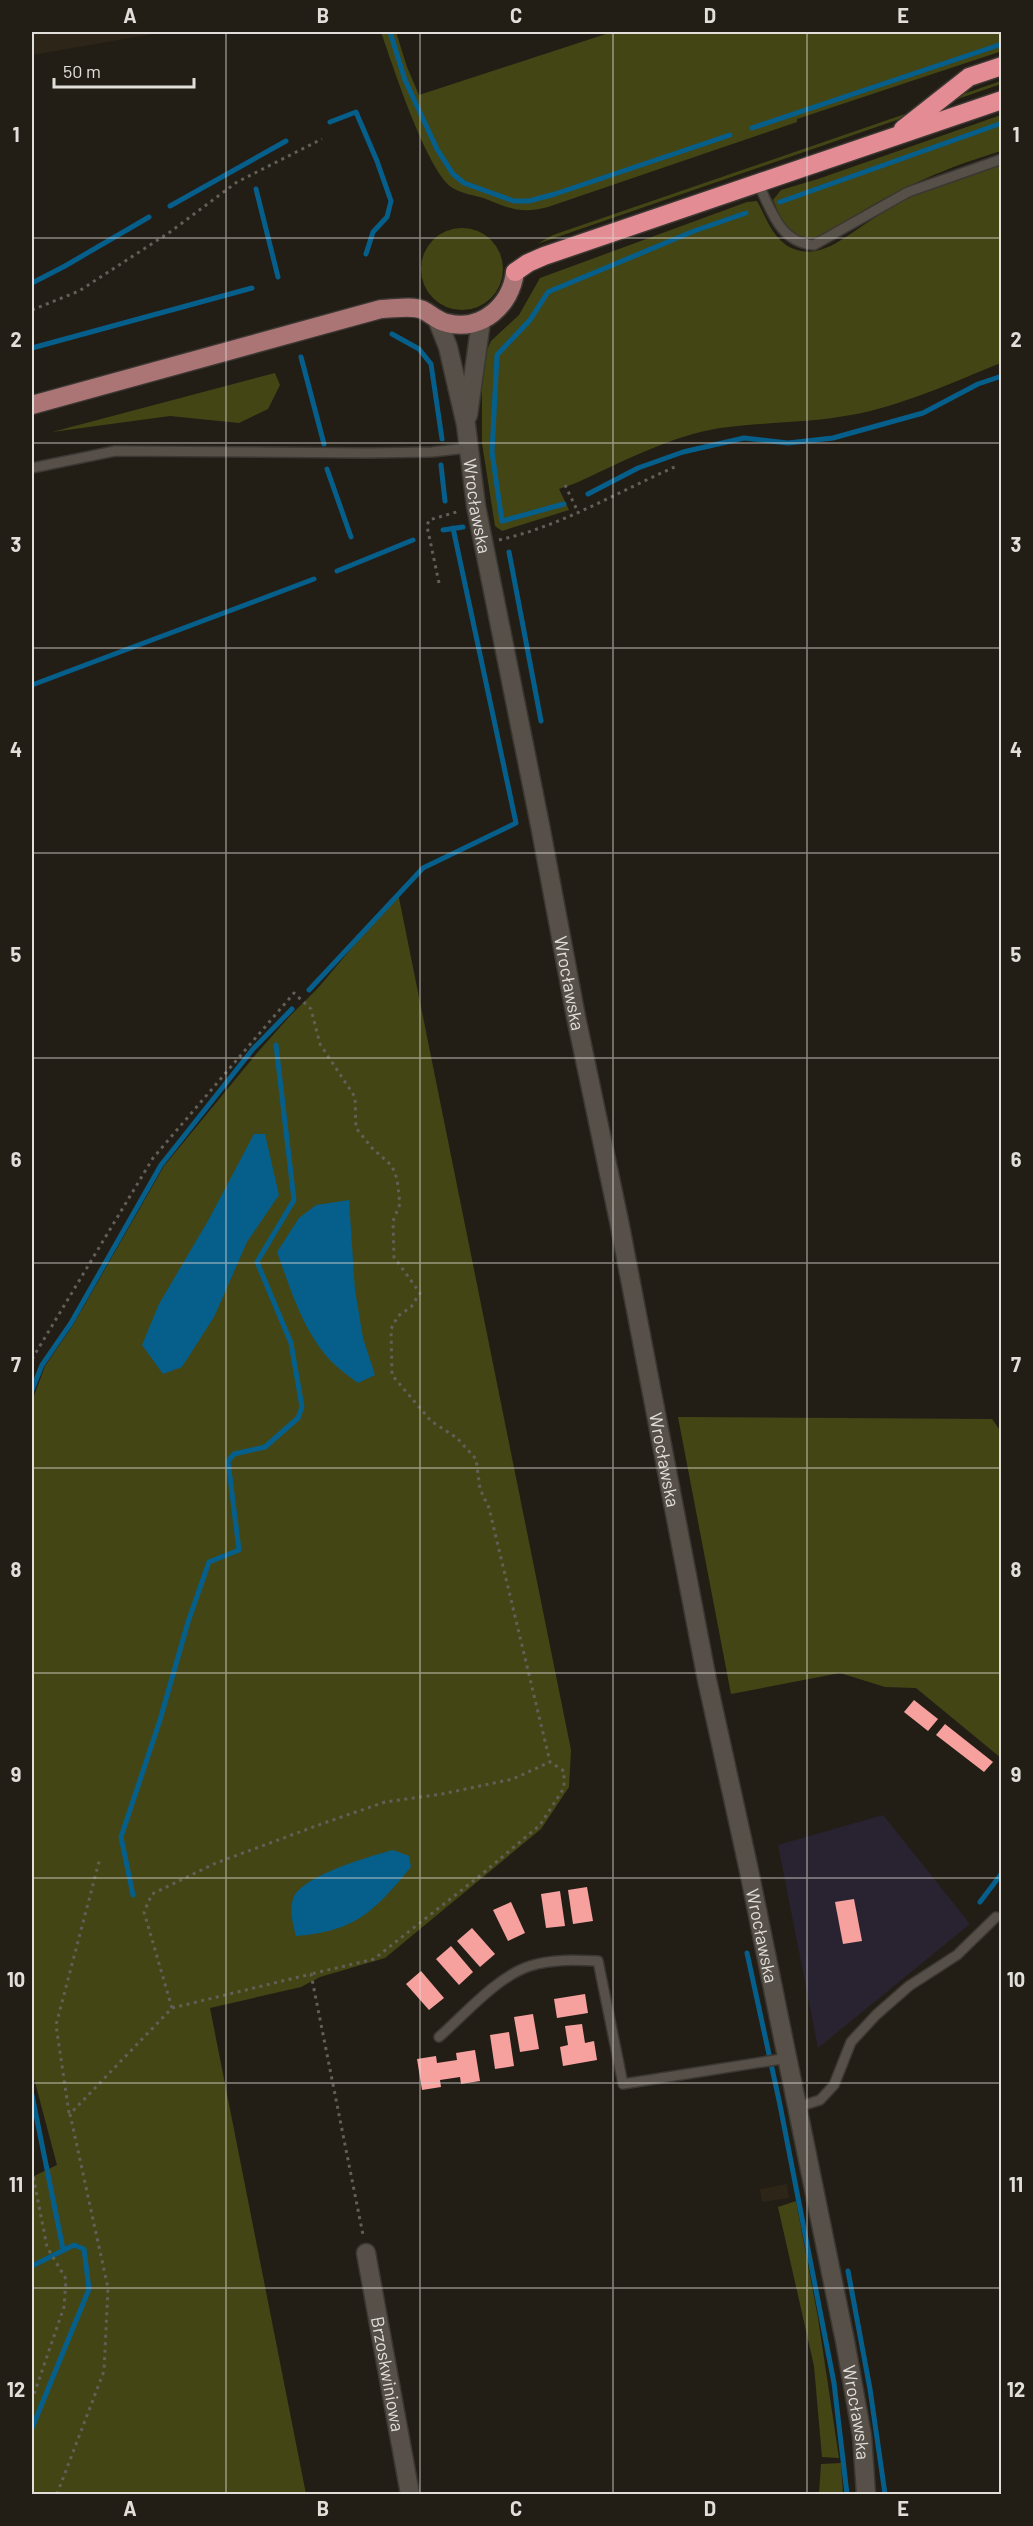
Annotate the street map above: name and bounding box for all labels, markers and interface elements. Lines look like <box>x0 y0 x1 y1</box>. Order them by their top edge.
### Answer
text: A <box>123 3 137 27</box>
text: B <box>317 3 329 27</box>
text: C <box>510 3 522 27</box>
text: D <box>704 3 716 27</box>
text: E <box>897 3 909 27</box>
scale bar <box>54 51 194 89</box>
text: 50 m <box>63 60 101 82</box>
text: 1 <box>12 122 20 146</box>
text: 1 <box>1012 122 1020 146</box>
text: 2 <box>10 327 22 351</box>
text: 2 <box>1010 327 1022 351</box>
street label: Wrocławska <box>459 457 496 555</box>
text: 3 <box>11 532 21 556</box>
text: 3 <box>1011 532 1021 556</box>
text: 4 <box>10 737 22 761</box>
text: 4 <box>1010 737 1022 761</box>
street label: Wrocławska <box>550 934 590 1032</box>
text: 5 <box>11 942 22 966</box>
text: 5 <box>1011 942 1022 966</box>
text: 6 <box>11 1147 22 1171</box>
text: 6 <box>1011 1147 1022 1171</box>
text: 7 <box>11 1352 21 1376</box>
text: 7 <box>1011 1352 1021 1376</box>
street label: Wrocławska <box>645 1411 685 1509</box>
text: 8 <box>11 1557 22 1581</box>
text: 8 <box>1011 1557 1022 1581</box>
text: 9 <box>11 1762 21 1786</box>
text: 9 <box>1011 1762 1021 1786</box>
street label: Wrocławska <box>742 1887 783 1985</box>
text: 10 <box>7 1967 25 1991</box>
text: 10 <box>1007 1967 1025 1991</box>
text: 11 <box>9 2172 23 2196</box>
text: 11 <box>1009 2172 1023 2196</box>
street label: Brzoskwiniowa <box>367 2315 409 2433</box>
street label: Wrocławska <box>839 2363 875 2460</box>
text: 12 <box>7 2377 25 2401</box>
text: 12 <box>1007 2377 1025 2401</box>
text: A <box>123 2496 137 2520</box>
text: B <box>317 2496 329 2520</box>
text: C <box>510 2496 522 2520</box>
text: D <box>704 2496 716 2520</box>
text: E <box>897 2496 909 2520</box>

